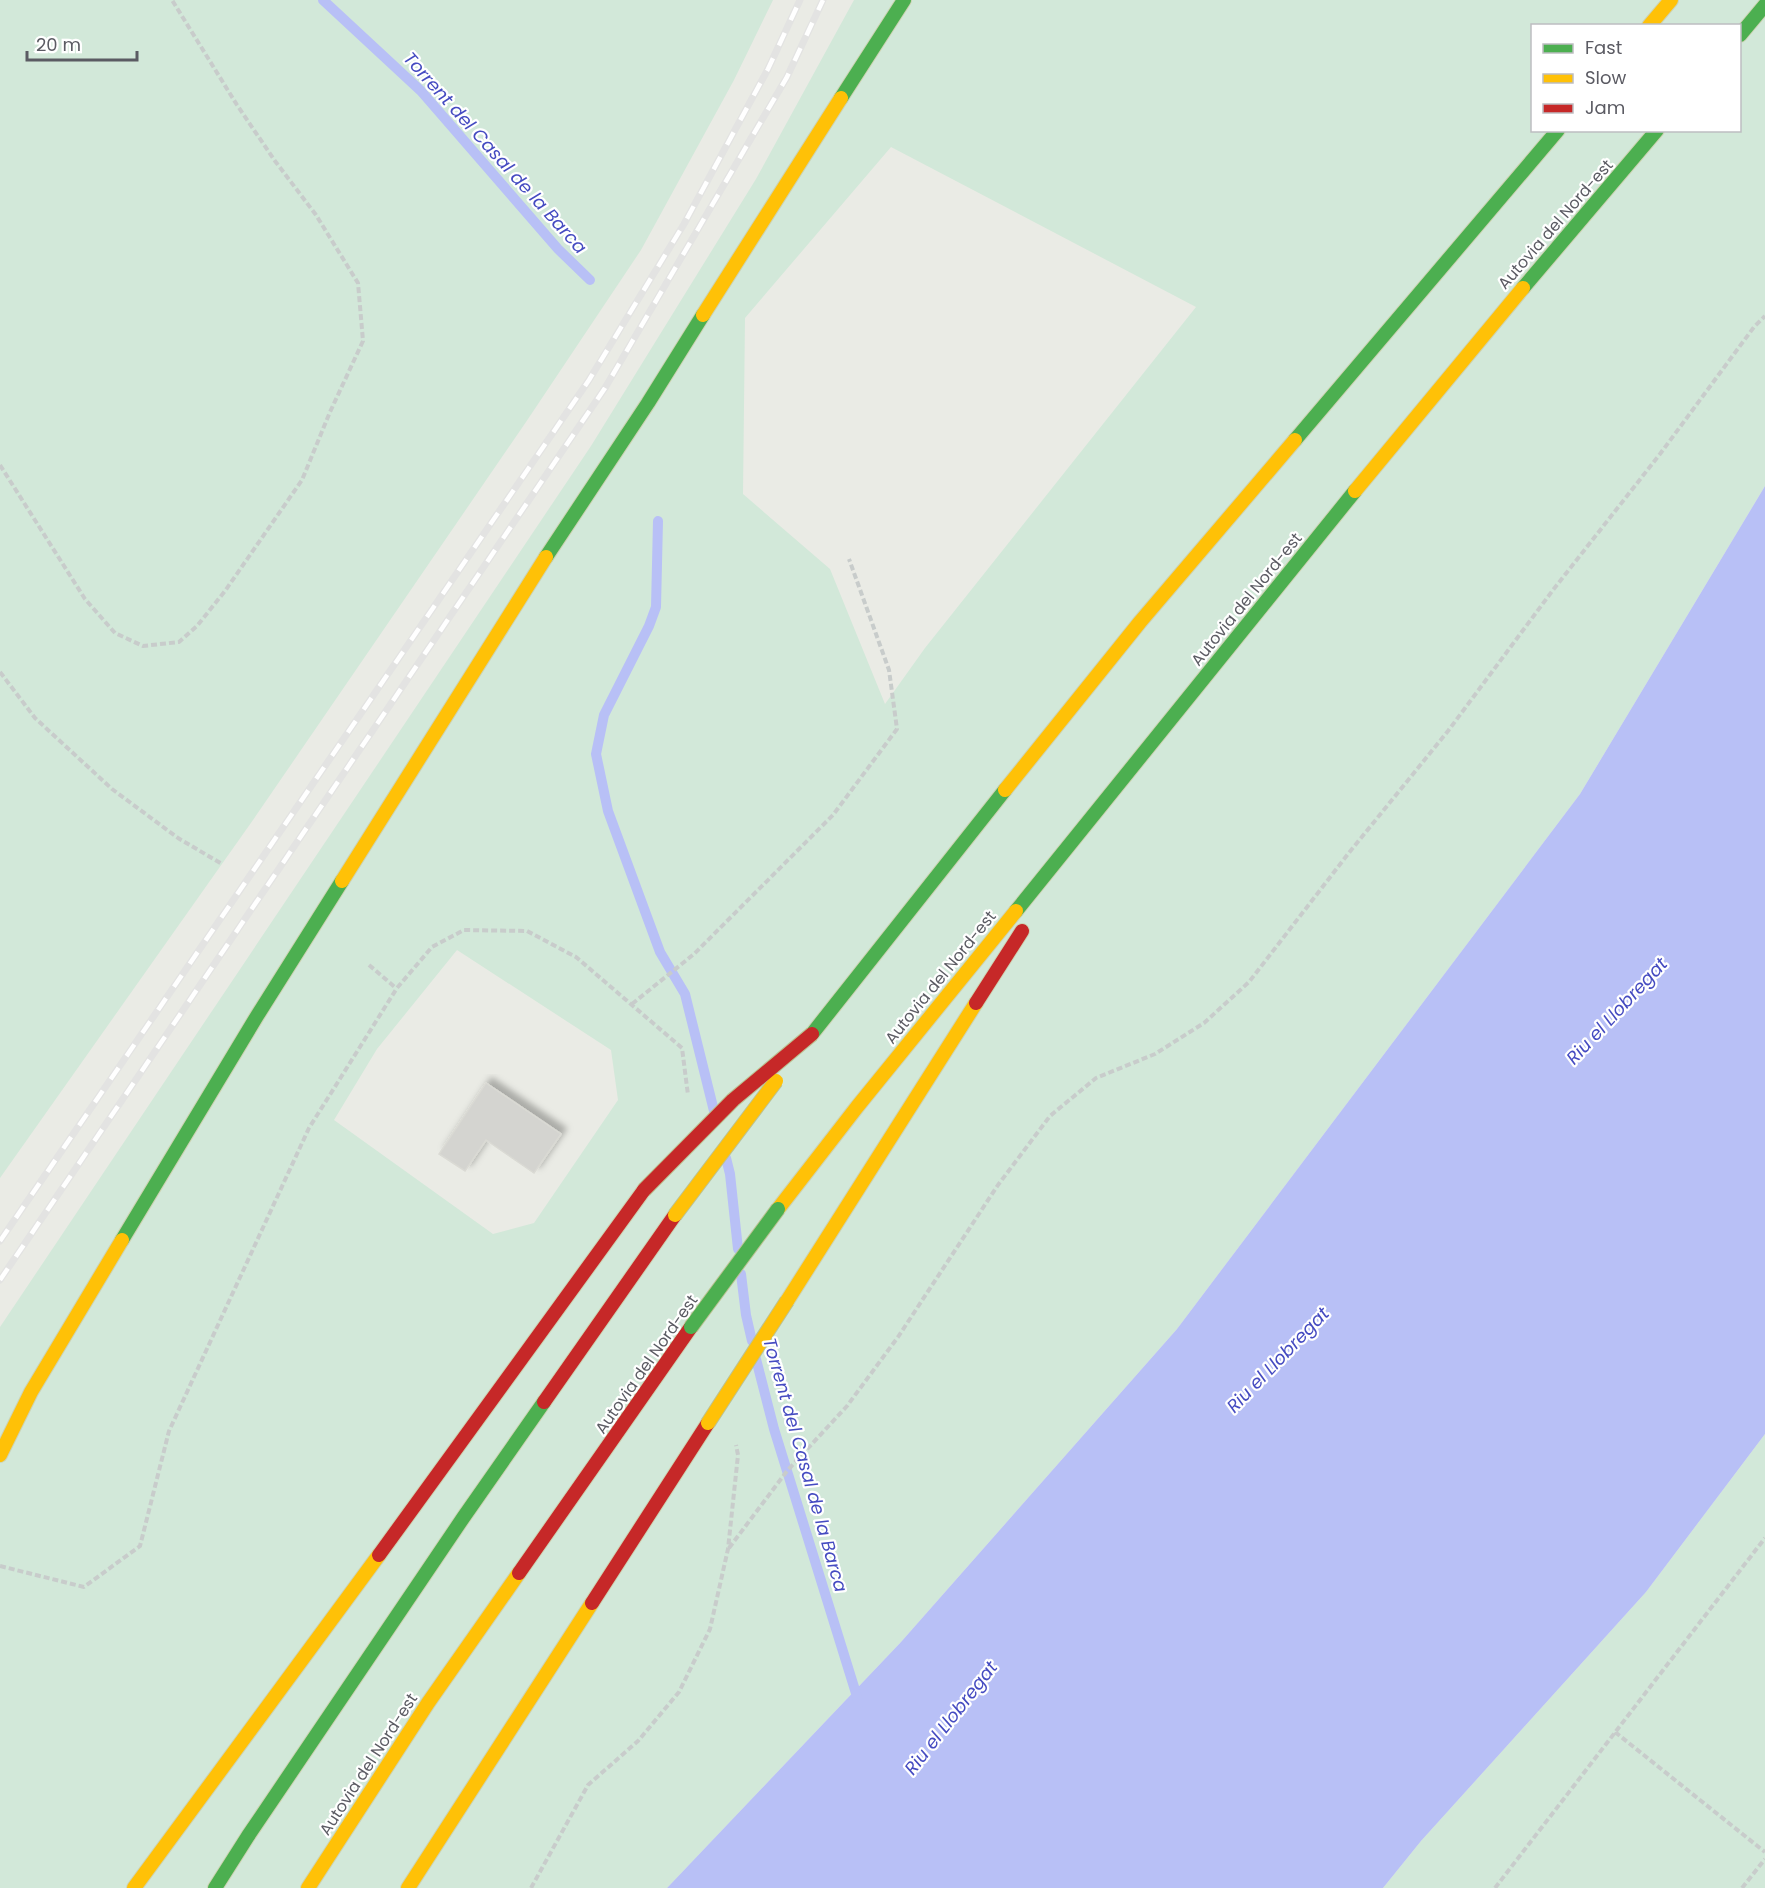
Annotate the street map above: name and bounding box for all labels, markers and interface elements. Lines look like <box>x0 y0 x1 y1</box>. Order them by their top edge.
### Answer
scale bar <box>27 24 136 62</box>
legend <box>1531 24 1741 132</box>
text: 20 m <box>36 32 81 57</box>
text: Fast <box>1585 35 1622 60</box>
water label: Torrent del Casal de la Barca <box>398 46 593 259</box>
text: Slow <box>1585 65 1627 90</box>
text: Jam <box>1585 95 1625 120</box>
street label: Autovia del Nord-est <box>1493 154 1618 294</box>
street label: Autovia del Nord-est <box>1185 528 1307 671</box>
street label: Autovia del Nord-est <box>879 906 1001 1049</box>
water label: Riu el Llobregat <box>1560 951 1673 1070</box>
street label: Autovia del Nord-est <box>590 1290 703 1439</box>
water label: Riu el Llobregat <box>1221 1301 1335 1418</box>
water label: Torrent del Casal de la Barca <box>757 1335 854 1595</box>
water label: Riu el Llobregat <box>898 1655 1003 1780</box>
street label: Autovia del Nord-est <box>314 1689 423 1840</box>

